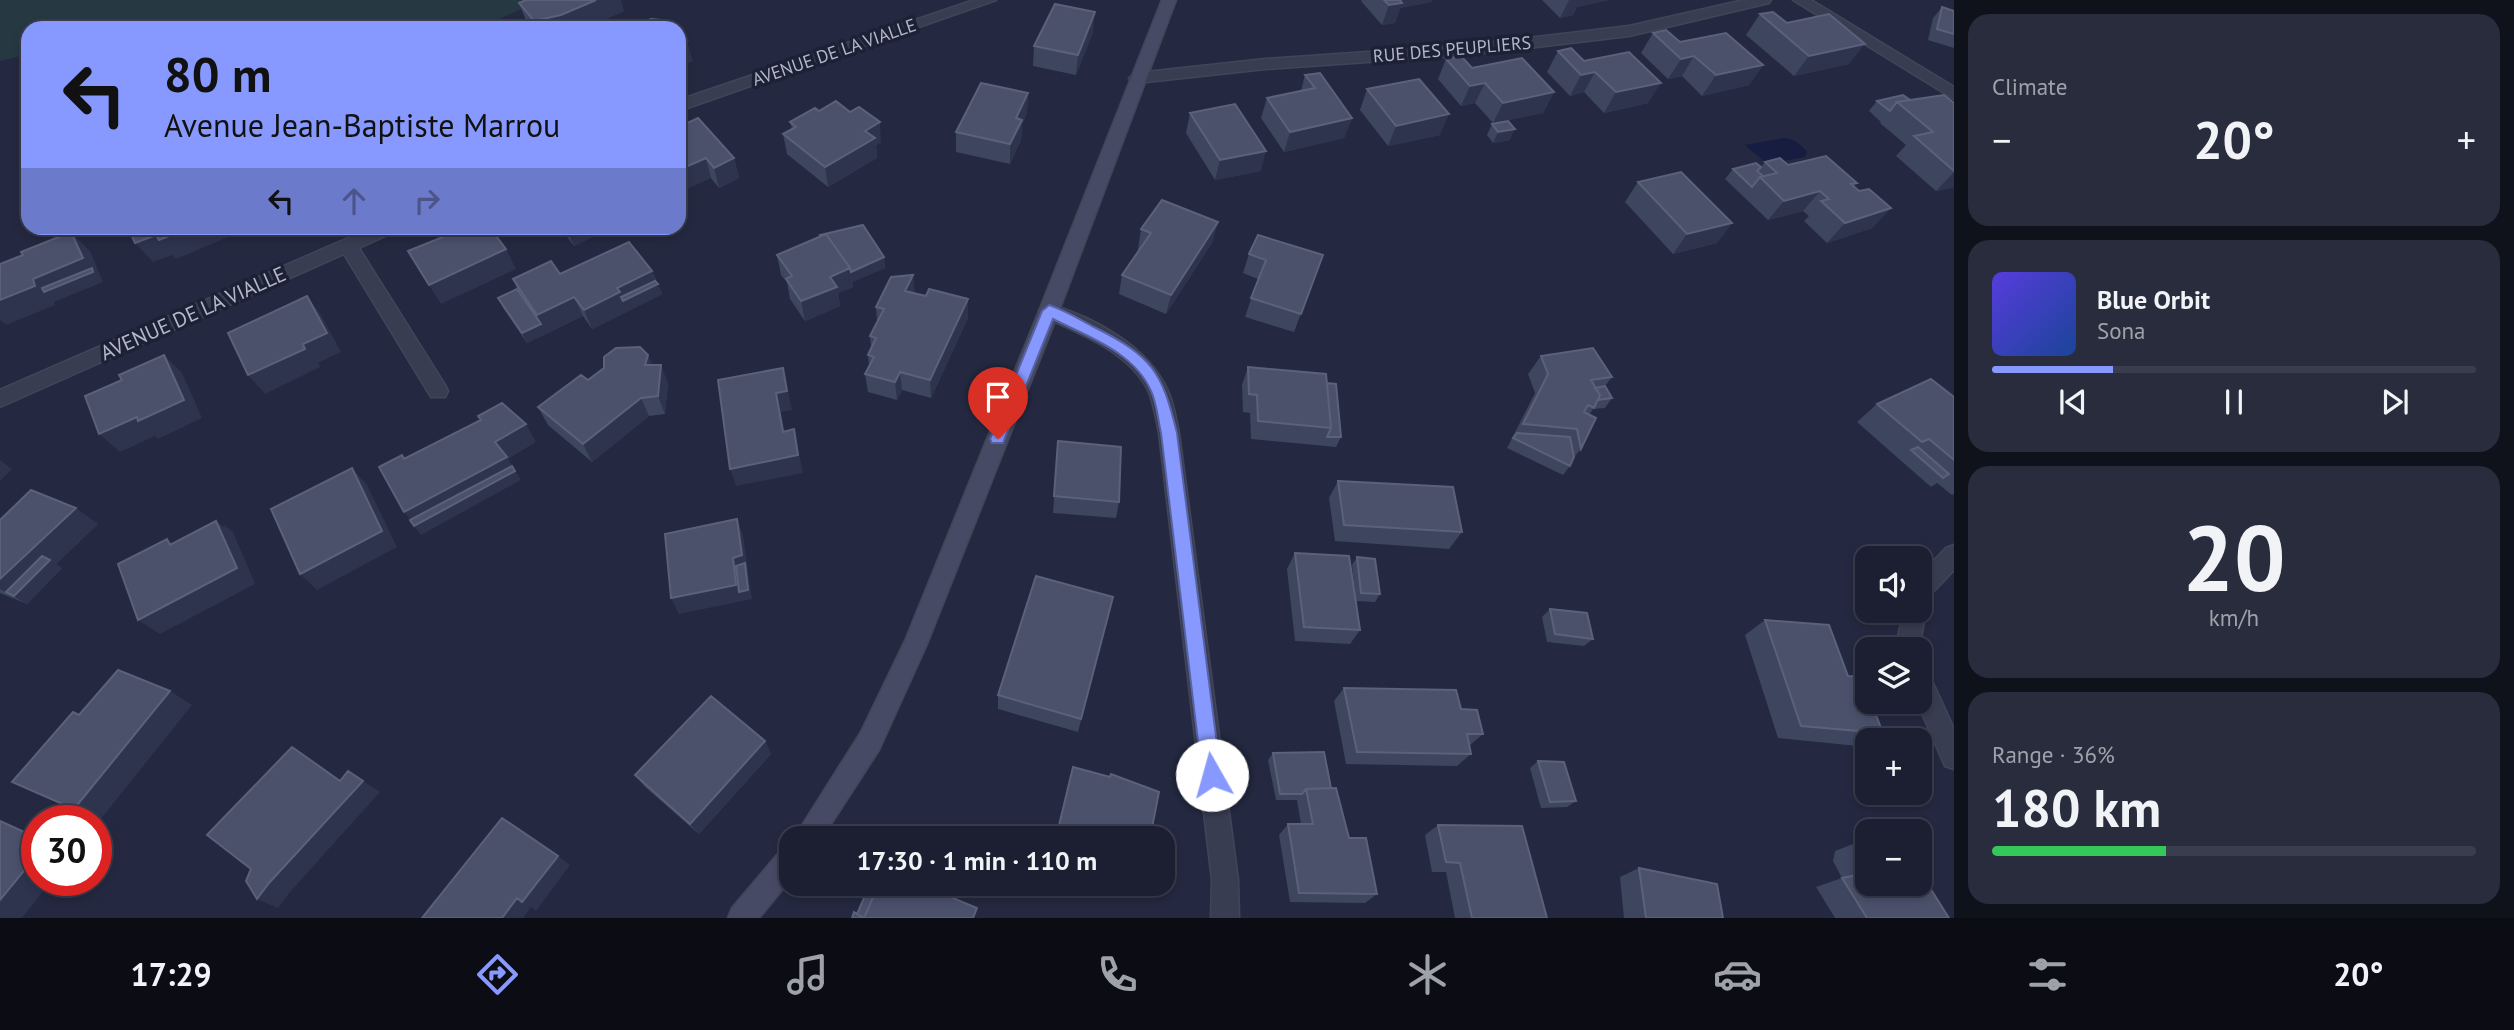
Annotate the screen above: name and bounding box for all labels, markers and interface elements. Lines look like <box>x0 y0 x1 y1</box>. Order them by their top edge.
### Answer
street label: AVENUE DE LA VIALLE <box>749 13 919 91</box>
street label: RUE DES PEUPLIERS <box>1372 31 1532 67</box>
text: 80 m <box>164 42 271 106</box>
icon: left <box>49 49 140 140</box>
text: Climate <box>1992 72 2067 101</box>
text: Avenue Jean-Baptiste Marrou <box>164 104 560 146</box>
text: 20° <box>2193 106 2275 173</box>
text: − <box>1992 115 2011 164</box>
text: + <box>2457 115 2476 164</box>
icon: left <box>262 182 300 220</box>
icon: ahead <box>335 182 373 220</box>
icon: right <box>408 182 446 220</box>
street label: AVENUE DE LA VIALLE <box>96 260 290 366</box>
text: Blue Orbit <box>2097 283 2210 316</box>
text: Sona <box>2097 316 2146 345</box>
pin <box>968 367 1028 439</box>
icon: arrive <box>979 378 1017 416</box>
icon: previous <box>2054 383 2092 421</box>
icon: pause <box>2215 383 2253 421</box>
icon: next <box>2376 383 2414 421</box>
text: 20 <box>2182 498 2286 616</box>
map controls <box>1855 546 1932 896</box>
button: sound <box>1855 546 1932 623</box>
text: km/h <box>2209 603 2259 632</box>
button: layers <box>1855 637 1932 714</box>
button: + <box>1855 728 1932 805</box>
position arrow <box>1175 738 1249 812</box>
text: Range · 36% <box>1992 740 2115 769</box>
text: 180 km <box>1992 774 2161 841</box>
speed limit sign: 30 <box>21 805 112 896</box>
button: − <box>1855 819 1932 896</box>
text: 17:30 · 1 min · 110 m <box>857 844 1097 877</box>
icon: directions <box>473 950 522 999</box>
icon: music <box>783 950 832 999</box>
icon: phone <box>1093 950 1142 999</box>
icon: climate <box>1403 950 1452 999</box>
icon: car <box>1713 950 1762 999</box>
icon: filters <box>2023 950 2072 999</box>
text: 17:29 <box>131 953 212 995</box>
text: 20° <box>2333 953 2383 995</box>

